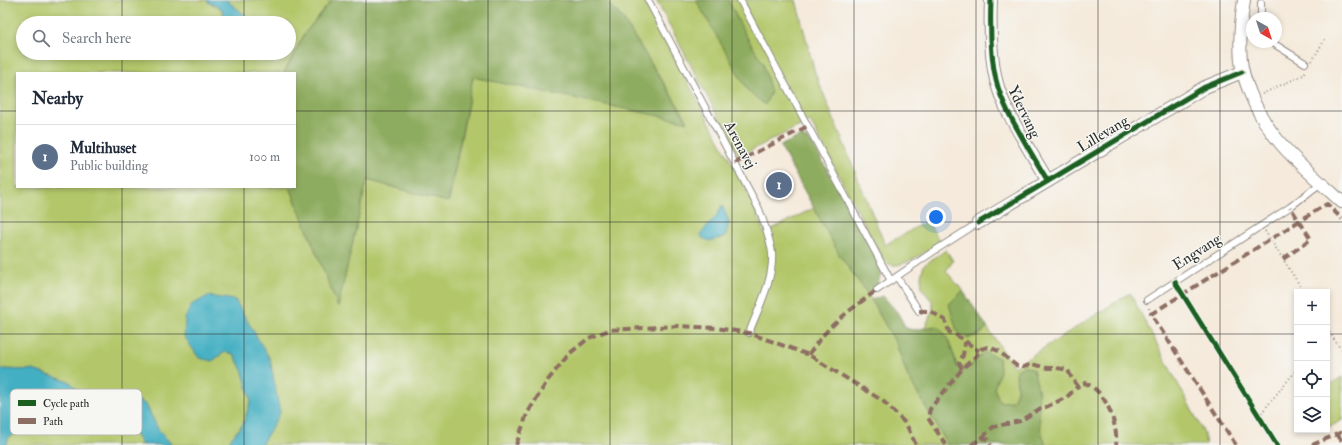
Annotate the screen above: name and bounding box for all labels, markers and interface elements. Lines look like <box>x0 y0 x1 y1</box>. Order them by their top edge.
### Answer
north arrow <box>1246 12 1282 48</box>
search box <box>16 16 296 60</box>
icon: search <box>30 27 52 49</box>
text: Search here <box>62 29 131 48</box>
street label: Ydervang <box>1003 83 1045 142</box>
text: Nearby <box>32 88 83 109</box>
street label: Lillevang <box>1074 111 1133 157</box>
street label: Arenavej <box>719 117 760 172</box>
text: Multihuset <box>70 139 136 158</box>
text: 1 <box>43 149 47 165</box>
text: 100 m <box>249 149 280 165</box>
text: Public building <box>70 158 148 174</box>
pin: 1 <box>766 170 792 200</box>
your location <box>926 207 946 227</box>
street label: Engvang <box>1169 229 1225 275</box>
map controls <box>1294 289 1330 433</box>
button: + <box>1294 289 1330 325</box>
button: − <box>1294 325 1330 361</box>
button: locate <box>1294 361 1330 397</box>
legend <box>10 389 142 435</box>
text: Cycle path <box>43 397 89 411</box>
button: layers <box>1294 397 1330 433</box>
text: Path <box>43 415 63 428</box>

